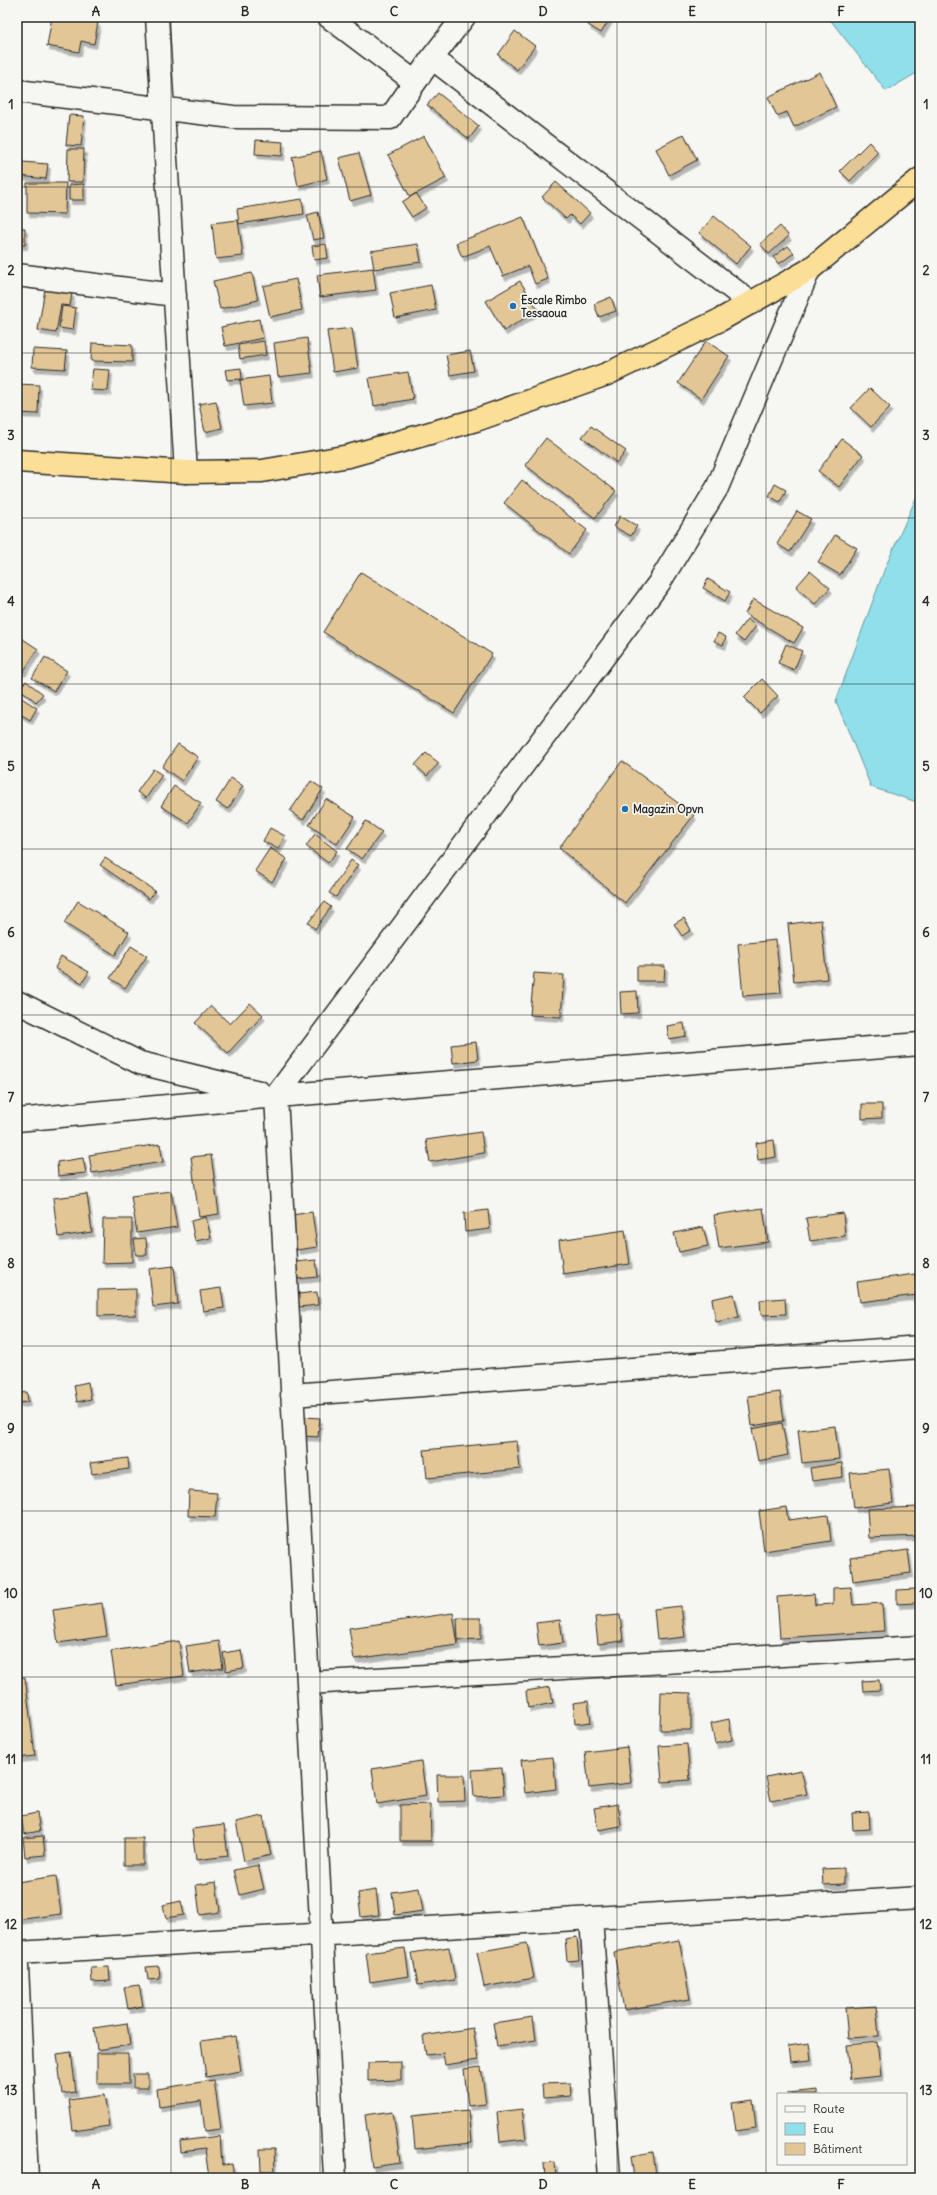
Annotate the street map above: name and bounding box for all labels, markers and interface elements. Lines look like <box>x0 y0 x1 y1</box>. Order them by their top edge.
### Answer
text: A <box>92 3 101 20</box>
text: B <box>241 3 250 20</box>
text: C <box>390 3 399 20</box>
text: D <box>538 3 548 20</box>
text: E <box>688 3 696 20</box>
text: F <box>837 3 845 20</box>
text: 1 <box>8 96 14 113</box>
text: 1 <box>923 96 929 113</box>
text: 2 <box>7 262 15 279</box>
text: 2 <box>922 262 930 279</box>
place label: Escale Rimbo Tessaoua <box>521 293 587 320</box>
marker: Escale Rimbo Tessaoua <box>508 301 518 311</box>
text: 3 <box>7 427 15 444</box>
text: 3 <box>922 427 930 444</box>
text: 4 <box>7 593 15 610</box>
text: 4 <box>922 593 930 610</box>
text: 5 <box>7 758 15 775</box>
text: 5 <box>922 758 930 775</box>
place label: Magazin Opvn <box>633 802 704 817</box>
marker: Magazin Opvn <box>620 804 630 814</box>
text: 6 <box>7 924 15 941</box>
text: 6 <box>922 924 930 941</box>
text: 7 <box>8 1089 15 1106</box>
text: 7 <box>923 1089 930 1106</box>
text: 8 <box>7 1255 15 1272</box>
text: 8 <box>922 1255 930 1272</box>
text: 9 <box>7 1420 15 1437</box>
text: 9 <box>922 1420 930 1437</box>
text: 10 <box>4 1585 18 1602</box>
text: 10 <box>919 1585 933 1602</box>
text: 11 <box>6 1751 16 1768</box>
text: 11 <box>921 1751 931 1768</box>
text: 12 <box>5 1916 17 1933</box>
text: 12 <box>920 1916 932 1933</box>
text: 13 <box>5 2082 17 2099</box>
text: 13 <box>920 2082 932 2099</box>
legend <box>777 2093 907 2165</box>
text: Route <box>813 2101 845 2116</box>
text: Eau <box>813 2121 834 2136</box>
text: Bâtiment <box>813 2141 862 2156</box>
text: A <box>92 2176 101 2193</box>
text: B <box>241 2176 250 2193</box>
text: C <box>390 2176 399 2193</box>
text: D <box>538 2176 548 2193</box>
text: E <box>688 2176 696 2193</box>
text: F <box>837 2176 845 2193</box>

